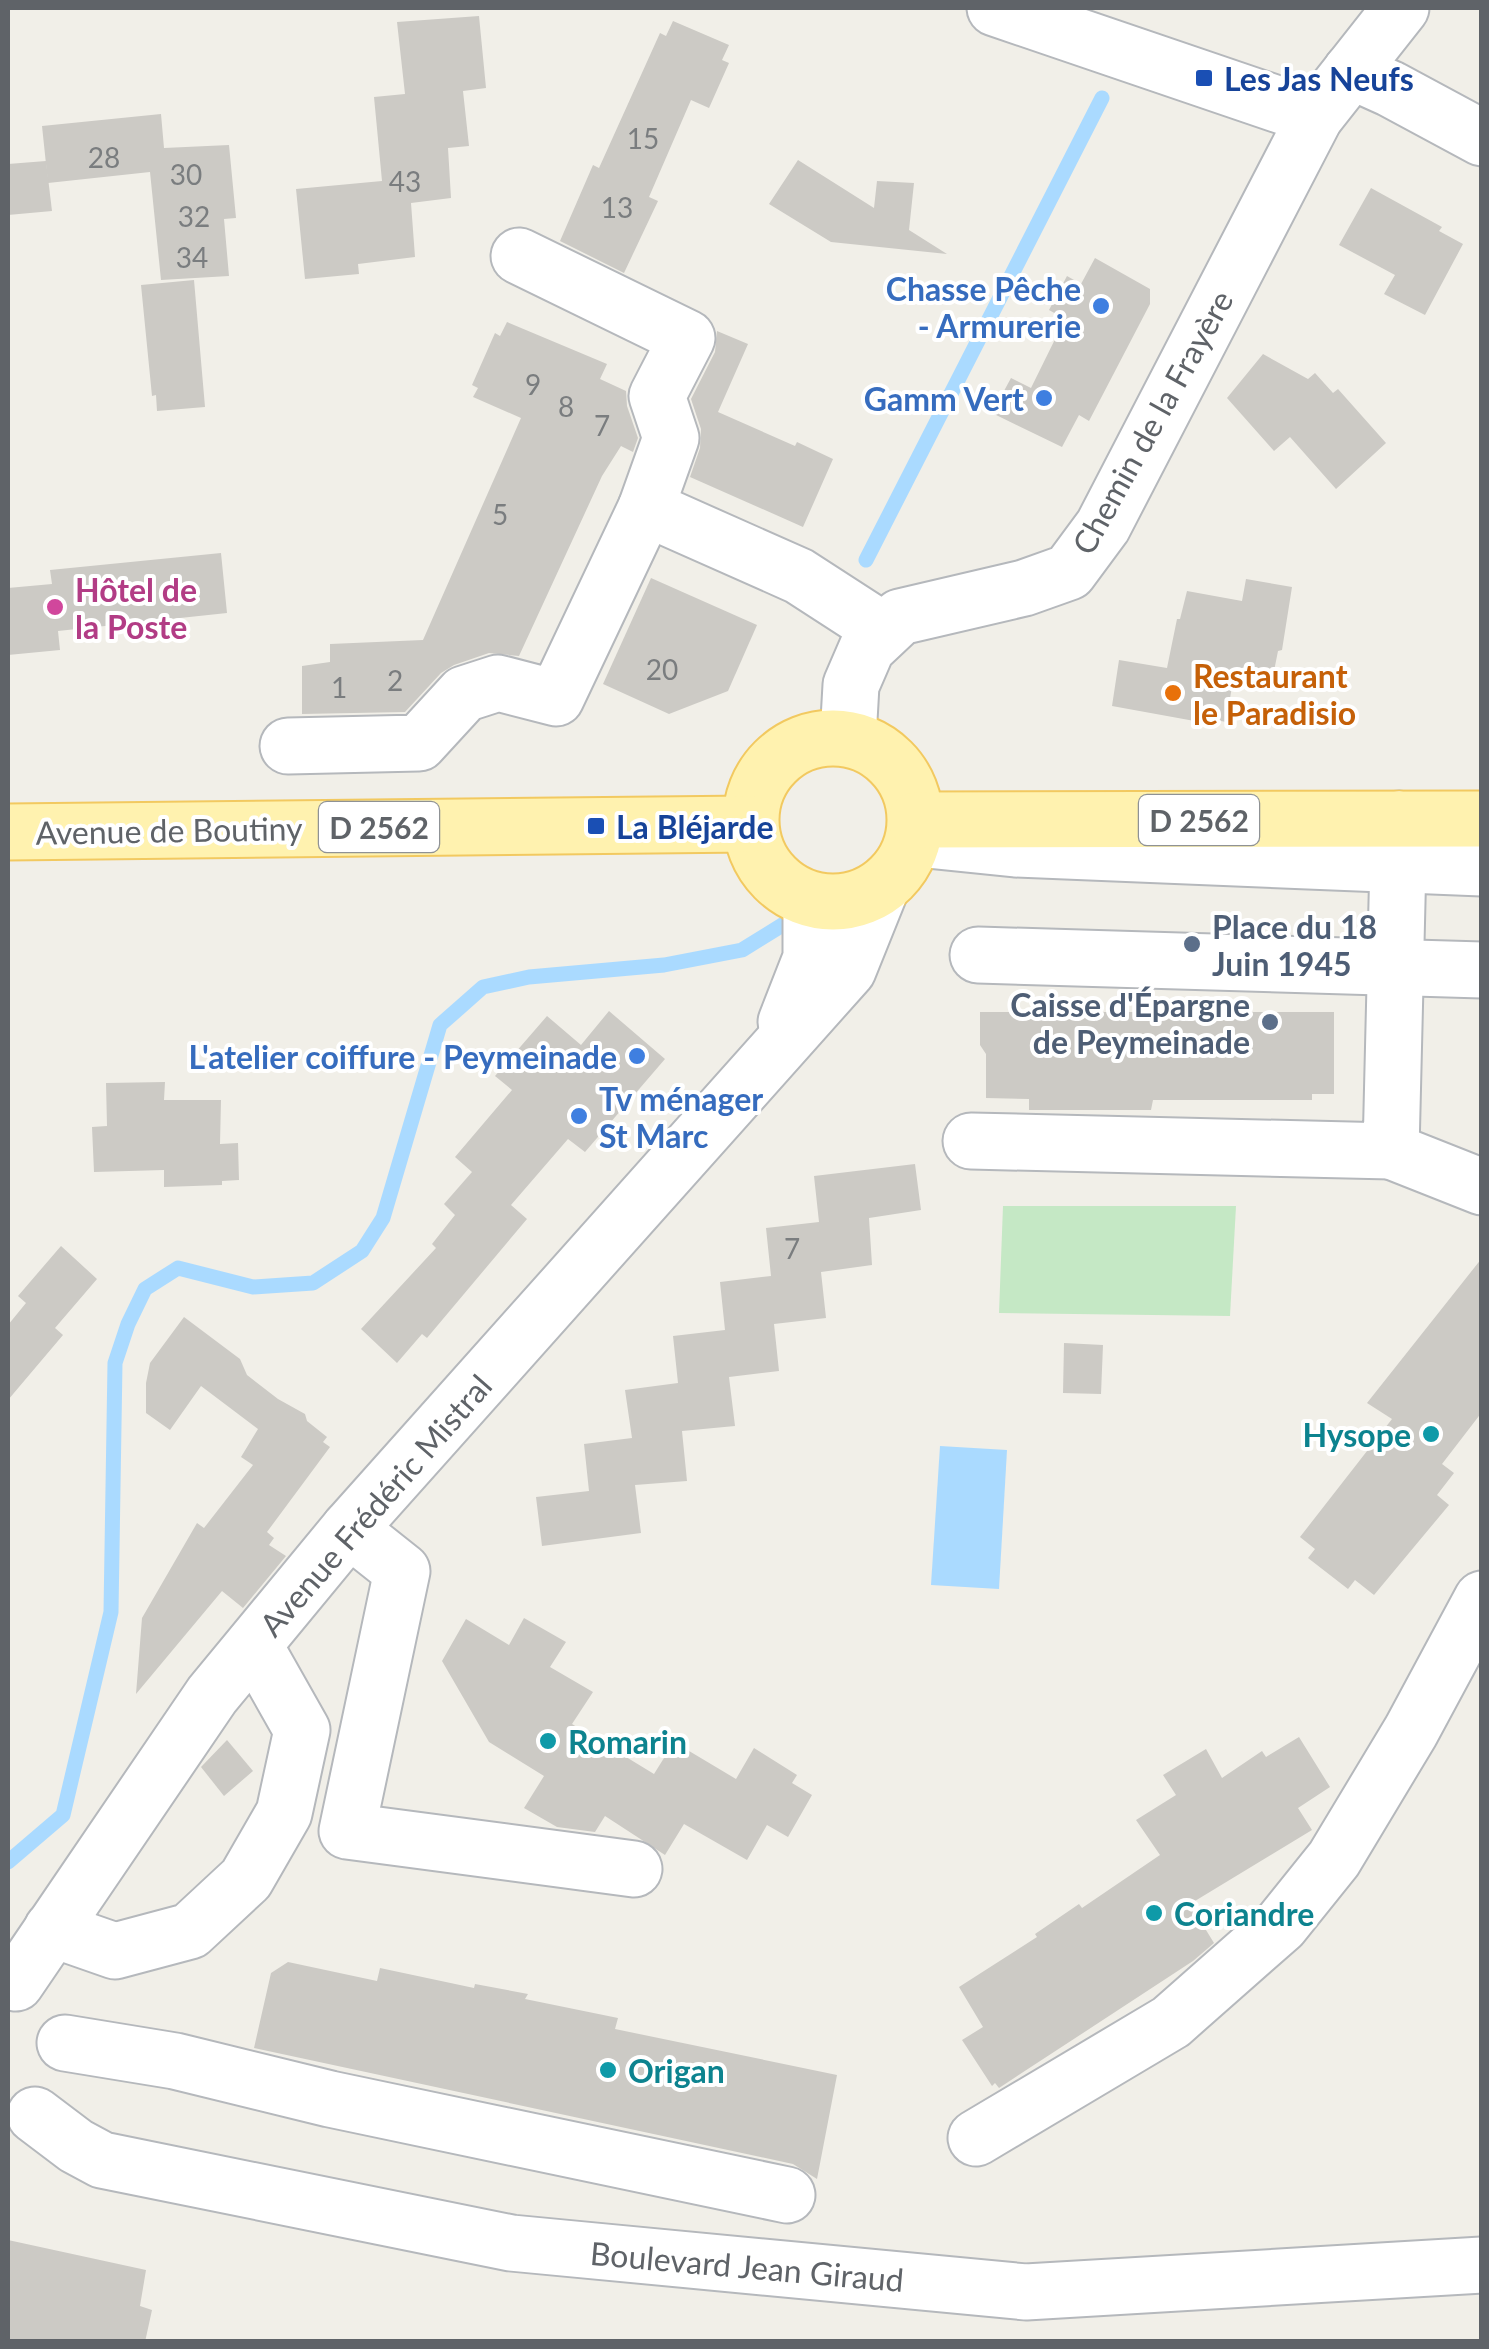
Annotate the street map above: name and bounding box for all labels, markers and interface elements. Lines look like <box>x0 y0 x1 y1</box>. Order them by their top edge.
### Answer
place label: Les Jas Neufs <box>1224 59 1414 98</box>
marker: Les Jas Neufs <box>1193 67 1215 89</box>
house number: 15 <box>627 121 659 155</box>
house number: 28 <box>88 140 120 174</box>
house number: 30 <box>170 157 202 191</box>
house number: 43 <box>389 164 421 198</box>
house number: 13 <box>601 190 633 224</box>
house number: 32 <box>178 199 210 233</box>
house number: 34 <box>176 240 208 274</box>
place label: Chasse Pêche - Armurerie <box>886 269 1081 345</box>
street label: Chemin de la Frayère <box>1063 283 1241 561</box>
marker: Chasse Pêche - Armurerie <box>1090 295 1112 317</box>
house number: 9 <box>525 367 541 401</box>
place label: Gamm Vert <box>864 379 1024 418</box>
marker: Gamm Vert <box>1033 387 1055 409</box>
house number: 8 <box>558 389 574 423</box>
house number: 7 <box>594 408 610 442</box>
house number: 5 <box>492 497 508 531</box>
place label: Hôtel de la Poste <box>75 570 197 646</box>
marker: Hôtel de la Poste <box>44 596 66 618</box>
house number: 20 <box>646 652 678 686</box>
place label: Restaurant le Paradisio <box>1193 656 1356 732</box>
house number: 2 <box>387 663 403 697</box>
house number: 1 <box>331 670 347 704</box>
marker: Restaurant le Paradisio <box>1162 682 1184 704</box>
road number: D 2562 <box>1139 795 1259 845</box>
road number: D 2562 <box>319 802 439 852</box>
place label: La Bléjarde <box>616 807 774 846</box>
street label: Avenue de Boutiny <box>35 808 303 852</box>
marker: La Bléjarde <box>585 815 607 837</box>
place label: Place du 18 Juin 1945 <box>1212 907 1377 983</box>
marker: Place du 18 Juin 1945 <box>1181 933 1203 955</box>
place label: Caisse d'Épargne de Peymeinade <box>1010 985 1250 1061</box>
marker: Caisse d'Épargne de Peymeinade <box>1259 1011 1281 1033</box>
place label: L'atelier coiffure - Peymeinade <box>189 1037 617 1076</box>
marker: L'atelier coiffure - Peymeinade <box>626 1045 648 1067</box>
place label: Tv ménager St Marc <box>599 1079 763 1155</box>
marker: Tv ménager St Marc <box>568 1105 590 1127</box>
house number: 7 <box>784 1231 800 1265</box>
street label: Avenue Frédéric Mistral <box>251 1366 499 1644</box>
place label: Hysope <box>1302 1415 1411 1454</box>
marker: Hysope <box>1420 1423 1442 1445</box>
place label: Romarin <box>568 1722 687 1761</box>
marker: Romarin <box>537 1730 559 1752</box>
place label: Coriandre <box>1174 1894 1314 1933</box>
marker: Coriandre <box>1143 1902 1165 1924</box>
place label: Origan <box>628 2051 725 2090</box>
marker: Origan <box>597 2059 619 2081</box>
street label: Boulevard Jean Giraud <box>589 2233 905 2299</box>

